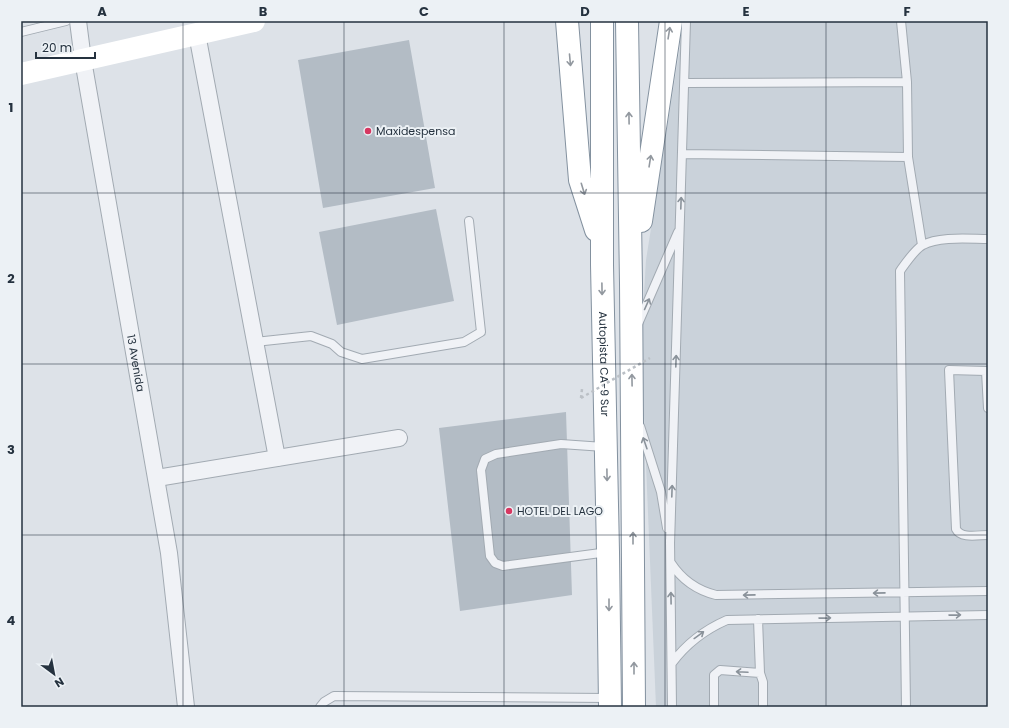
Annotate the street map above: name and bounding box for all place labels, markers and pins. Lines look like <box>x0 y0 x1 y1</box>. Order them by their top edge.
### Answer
place label: Maxidespensa <box>376 123 455 139</box>
marker: Maxidespensa <box>363 126 373 136</box>
place label: HOTEL DEL LAGO <box>517 503 603 519</box>
marker: HOTEL DEL LAGO <box>504 506 514 516</box>

